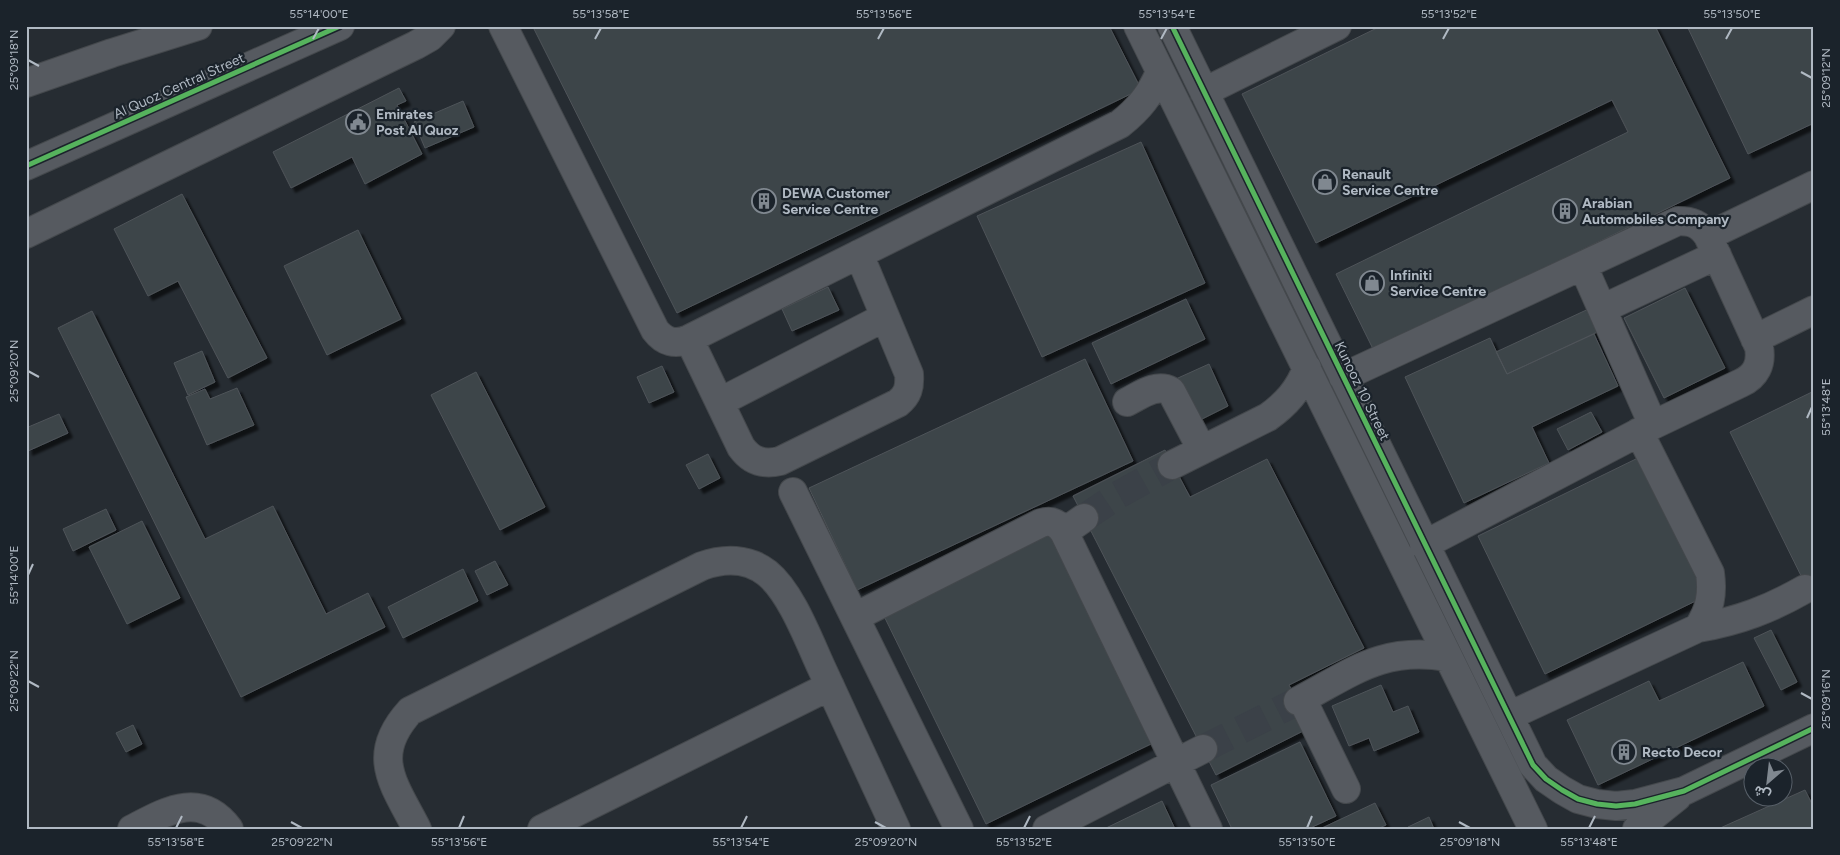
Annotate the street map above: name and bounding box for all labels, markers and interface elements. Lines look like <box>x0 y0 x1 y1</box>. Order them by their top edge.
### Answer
text: 55°14'00"E <box>289 7 349 21</box>
text: 55°13'58"E <box>572 7 630 21</box>
text: 55°13'56"E <box>856 7 912 21</box>
text: 55°13'54"E <box>1138 7 1196 21</box>
text: 55°13'52"E <box>1421 7 1477 21</box>
text: 55°13'50"E <box>1703 7 1761 21</box>
text: 25°09'18"N <box>7 30 21 90</box>
text: 25°09'12"N <box>1819 48 1833 108</box>
street label: Al Quoz Central Street <box>111 49 247 123</box>
place label: Emirates Post Al Quoz <box>376 106 459 139</box>
public building icon: Emirates Post Al Quoz <box>345 109 371 135</box>
place label: Renault Service Centre <box>1342 166 1439 199</box>
shop icon: Renault Service Centre <box>1312 169 1338 195</box>
place label: DEWA Customer Service Centre <box>782 185 890 218</box>
building icon: DEWA Customer Service Centre <box>751 188 777 214</box>
place label: Arabian Automobiles Company <box>1582 195 1730 228</box>
building icon: Arabian Automobiles Company <box>1552 198 1578 224</box>
place label: Infiniti Service Centre <box>1390 267 1487 300</box>
shop icon: Infiniti Service Centre <box>1359 270 1385 296</box>
street label: Kunooz 10 Street <box>1331 339 1393 443</box>
text: 25°09'20"N <box>7 340 21 402</box>
text: 55°13'48"E <box>1819 378 1833 436</box>
text: 55°14'00"E <box>7 545 21 605</box>
text: 25°09'22"N <box>7 650 21 712</box>
text: 25°09'16"N <box>1819 669 1833 729</box>
building icon: Recto Decor <box>1611 739 1637 765</box>
place label: Recto Decor <box>1642 744 1723 761</box>
north arrow <box>1742 758 1792 808</box>
text: ش <box>1751 782 1774 804</box>
text: 55°13'58"E <box>147 835 205 849</box>
text: 25°09'22"N <box>271 835 333 849</box>
text: 55°13'56"E <box>431 835 487 849</box>
text: 55°13'54"E <box>712 835 770 849</box>
text: 25°09'20"N <box>855 835 917 849</box>
text: 55°13'52"E <box>996 835 1052 849</box>
text: 55°13'50"E <box>1278 835 1336 849</box>
text: 25°09'18"N <box>1440 835 1500 849</box>
text: 55°13'48"E <box>1560 835 1618 849</box>

